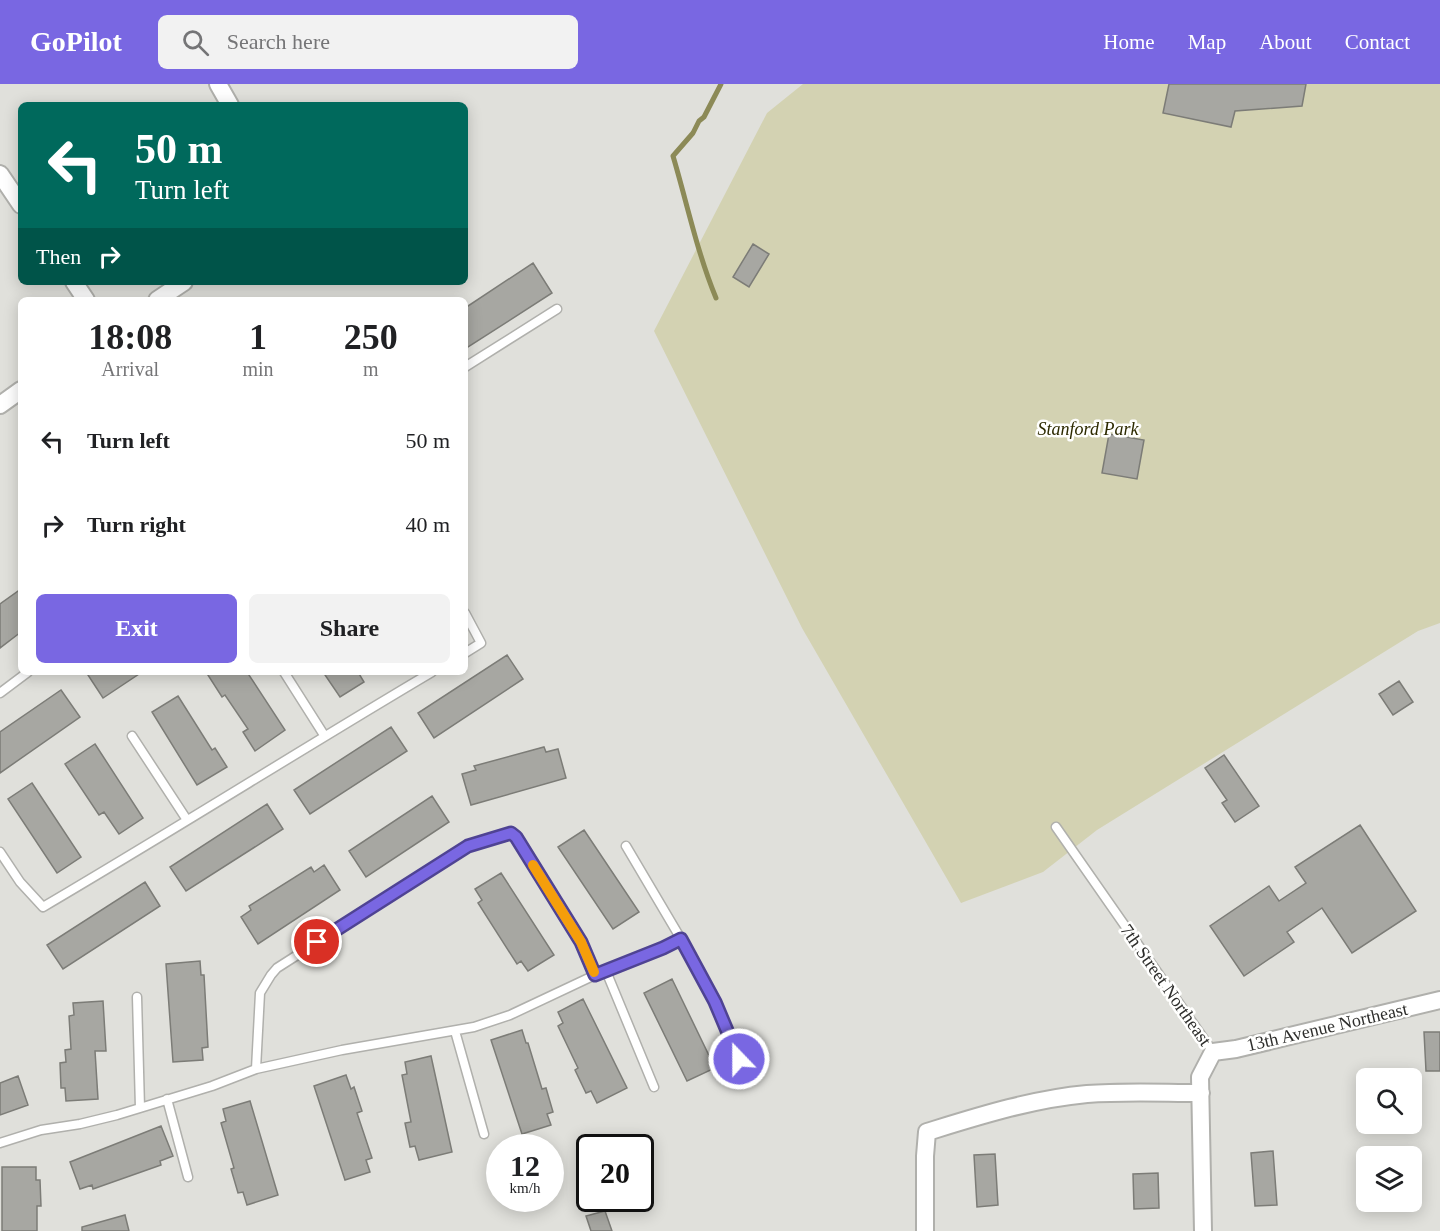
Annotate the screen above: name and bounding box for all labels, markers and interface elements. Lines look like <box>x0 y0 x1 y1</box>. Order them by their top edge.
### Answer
search box <box>158 15 578 69</box>
text: GoPilot <box>30 26 122 57</box>
icon: search <box>179 26 212 59</box>
text: Search here <box>227 29 330 54</box>
text: Home <box>1103 30 1155 54</box>
text: Map <box>1188 30 1226 54</box>
text: About <box>1259 30 1312 54</box>
text: Contact <box>1345 30 1410 54</box>
icon: left <box>36 126 114 204</box>
text: 50 m <box>135 126 223 172</box>
text: Turn left <box>135 175 229 205</box>
icon: right <box>93 240 126 273</box>
text: Then <box>36 244 81 269</box>
text: 18:08 <box>88 317 172 357</box>
text: 1 <box>249 317 267 357</box>
text: 250 <box>344 317 398 357</box>
text: Arrival <box>101 358 159 380</box>
text: min <box>242 358 274 380</box>
text: m <box>363 358 379 380</box>
park label: Stanford Park <box>1038 419 1139 439</box>
icon: left <box>36 425 69 458</box>
text: Turn left <box>87 428 170 453</box>
text: 50 m <box>405 428 450 453</box>
icon: right <box>36 509 69 542</box>
text: Turn right <box>87 512 186 537</box>
text: 40 m <box>405 512 450 537</box>
button: Exit <box>36 594 237 663</box>
button: Share <box>249 594 450 663</box>
pin <box>291 916 342 967</box>
street label: 7th Street Northeast <box>1117 920 1215 1050</box>
icon: arrive <box>300 925 333 958</box>
street label: 13th Avenue Northeast <box>1245 999 1409 1055</box>
position arrow <box>707 1027 771 1091</box>
map controls <box>1356 1068 1422 1212</box>
button: search <box>1356 1068 1422 1134</box>
speed limit sign: 20 <box>576 1134 654 1212</box>
button: layers <box>1356 1146 1422 1212</box>
text: 12 <box>510 1149 540 1182</box>
text: km/h <box>510 1180 540 1196</box>

